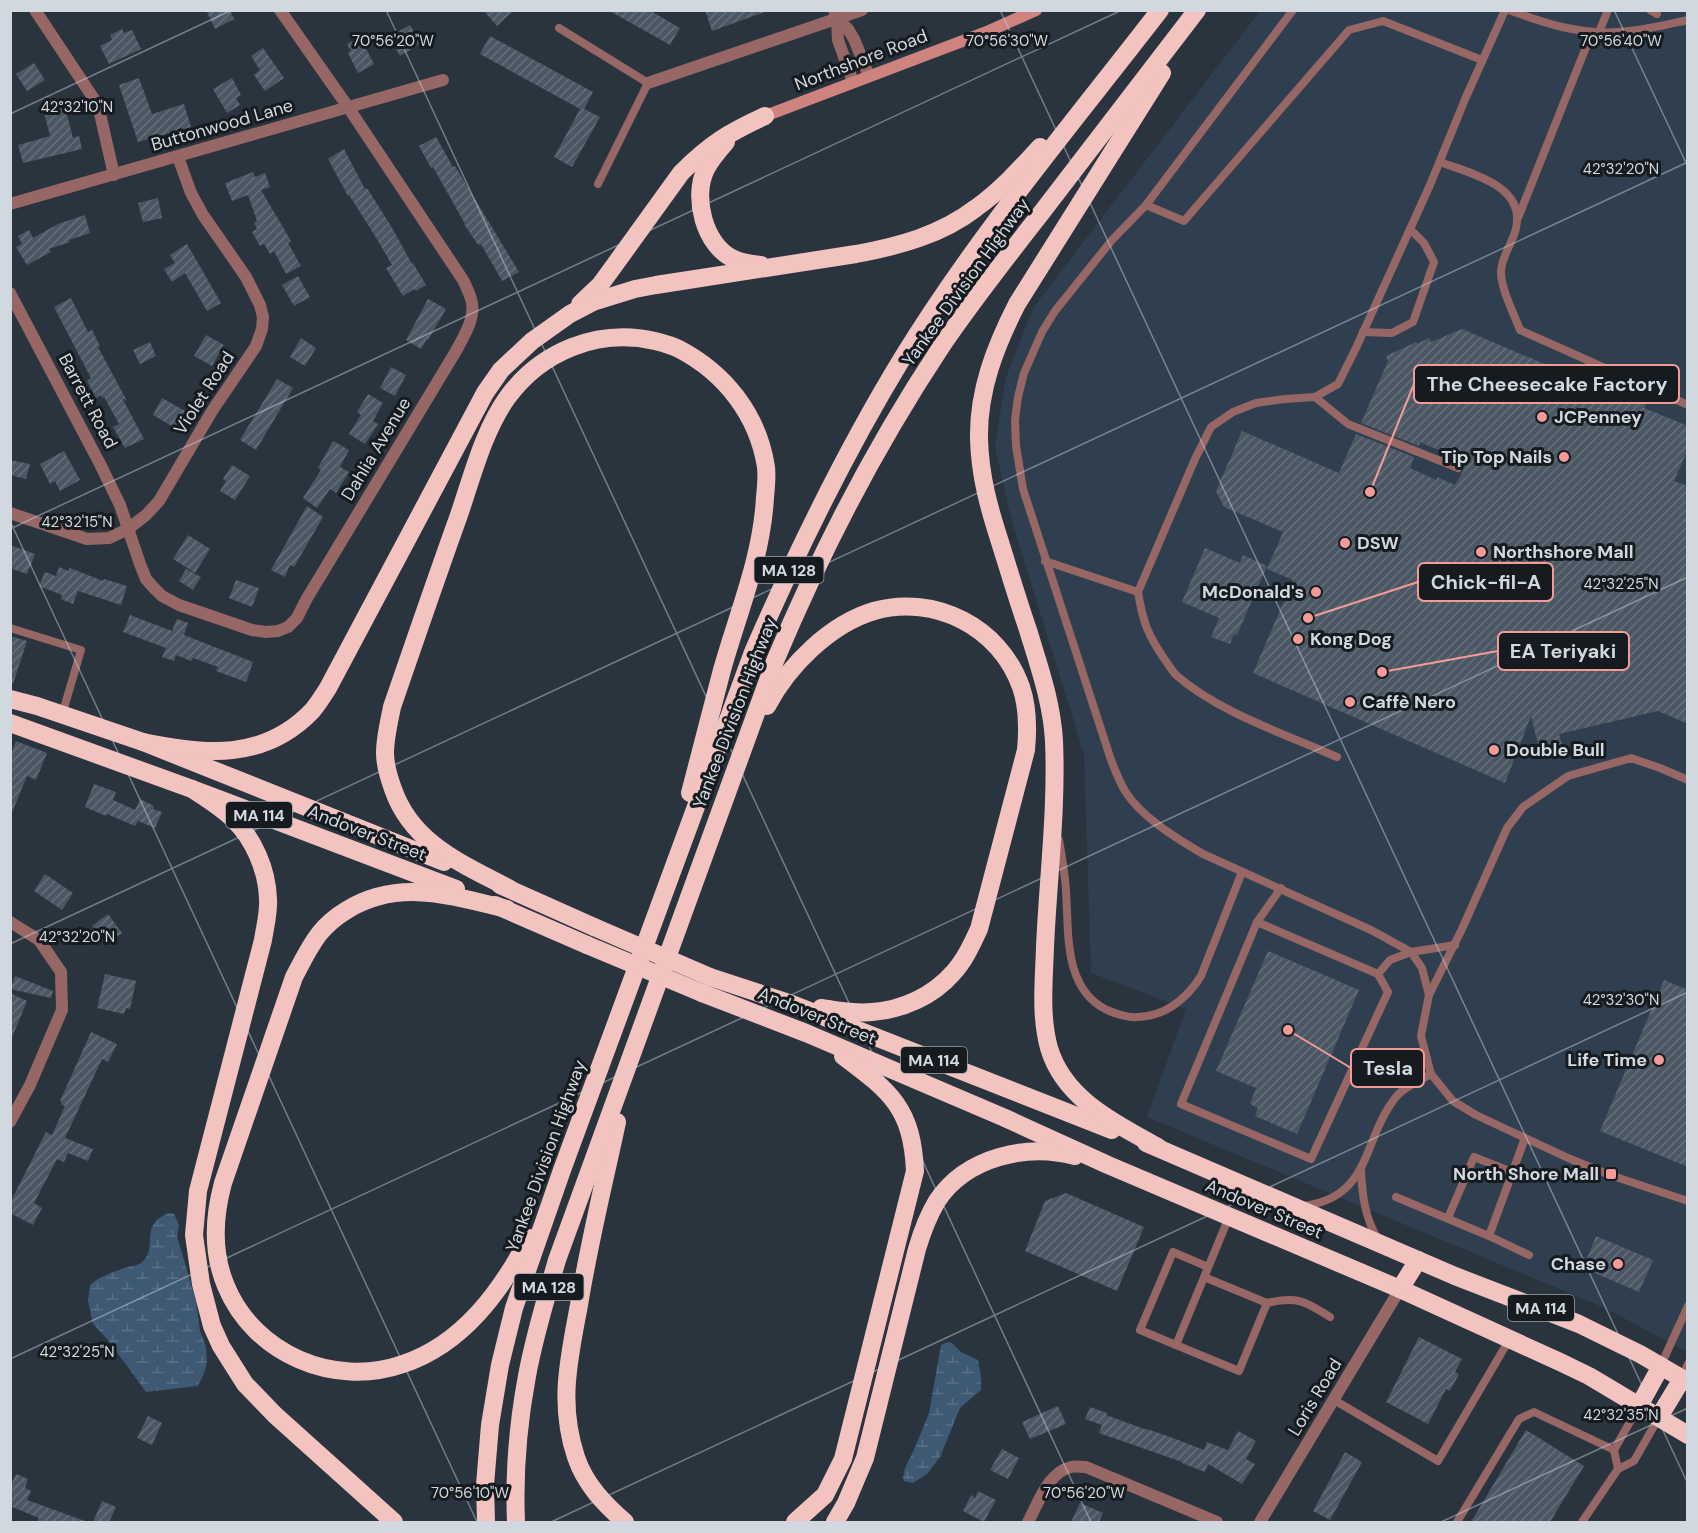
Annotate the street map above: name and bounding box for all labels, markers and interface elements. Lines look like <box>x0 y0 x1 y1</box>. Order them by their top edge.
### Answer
street label: Northshore Road <box>791 24 931 96</box>
text: 70°56'20"W <box>352 31 434 51</box>
text: 70°56'30"W <box>966 31 1049 51</box>
text: 70°56'40"W <box>1580 31 1662 51</box>
street label: Buttonwood Lane <box>148 93 296 157</box>
text: 42°32'10"N <box>41 97 113 117</box>
text: 42°32'20"N <box>1583 159 1659 179</box>
street label: Yankee Division Highway <box>897 193 1035 371</box>
street label: Violet Road <box>168 347 240 439</box>
street label: Barrett Road <box>53 349 123 453</box>
callout: The Cheesecake Factory <box>1414 365 1679 403</box>
text: The Cheesecake Factory <box>1426 371 1668 397</box>
street label: Dahlia Avenue <box>336 393 416 505</box>
place label: JCPenney <box>1554 405 1642 429</box>
marker: JCPenney <box>1535 410 1549 424</box>
place label: Tip Top Nails <box>1441 445 1552 469</box>
marker: Tip Top Nails <box>1557 450 1571 464</box>
text: 42°32'15"N <box>41 512 113 532</box>
place label: DSW <box>1357 531 1399 555</box>
marker: DSW <box>1338 536 1352 550</box>
place label: Northshore Mall <box>1493 540 1633 564</box>
marker: Northshore Mall <box>1474 545 1488 559</box>
road number: MA 128 <box>754 557 824 583</box>
callout: Chick-fil-A <box>1418 563 1553 601</box>
text: Chick-fil-A <box>1431 569 1541 595</box>
text: 42°32'25"N <box>1583 574 1659 594</box>
place label: McDonald's <box>1202 580 1304 604</box>
marker: McDonald's <box>1309 585 1323 599</box>
street label: Yankee Division Highway <box>688 614 782 812</box>
place label: Kong Dog <box>1310 627 1392 651</box>
marker: Kong Dog <box>1291 632 1305 646</box>
callout: EA Teriyaki <box>1498 632 1629 670</box>
text: EA Teriyaki <box>1510 638 1616 664</box>
place label: Caffè Nero <box>1362 690 1456 714</box>
marker: Caffè Nero <box>1343 695 1357 709</box>
place label: Double Bull <box>1506 738 1605 762</box>
marker: Double Bull <box>1487 743 1501 757</box>
street label: Andover Street <box>304 799 430 867</box>
road number: MA 114 <box>226 802 292 828</box>
text: 42°32'20"N <box>39 927 115 947</box>
street label: Andover Street <box>754 981 880 1051</box>
text: 42°32'30"N <box>1583 990 1659 1010</box>
road number: MA 114 <box>901 1047 967 1073</box>
place label: Life Time <box>1567 1048 1647 1072</box>
callout: Tesla <box>1351 1049 1424 1087</box>
marker: Life Time <box>1652 1053 1666 1067</box>
text: Tesla <box>1363 1055 1413 1081</box>
street label: Yankee Division Highway <box>500 1057 592 1255</box>
place label: North Shore Mall <box>1453 1162 1599 1186</box>
marker: North Shore Mall <box>1604 1167 1618 1181</box>
street label: Andover Street <box>1202 1173 1326 1245</box>
place label: Chase <box>1551 1252 1606 1276</box>
marker: Chase <box>1611 1257 1625 1271</box>
road number: MA 128 <box>514 1274 584 1300</box>
road number: MA 114 <box>1508 1295 1574 1321</box>
text: 42°32'25"N <box>39 1342 115 1362</box>
street label: Loris Road <box>1282 1354 1348 1440</box>
text: 42°32'35"N <box>1583 1405 1659 1425</box>
text: 70°56'10"W <box>431 1483 509 1503</box>
text: 70°56'20"W <box>1043 1483 1125 1503</box>

